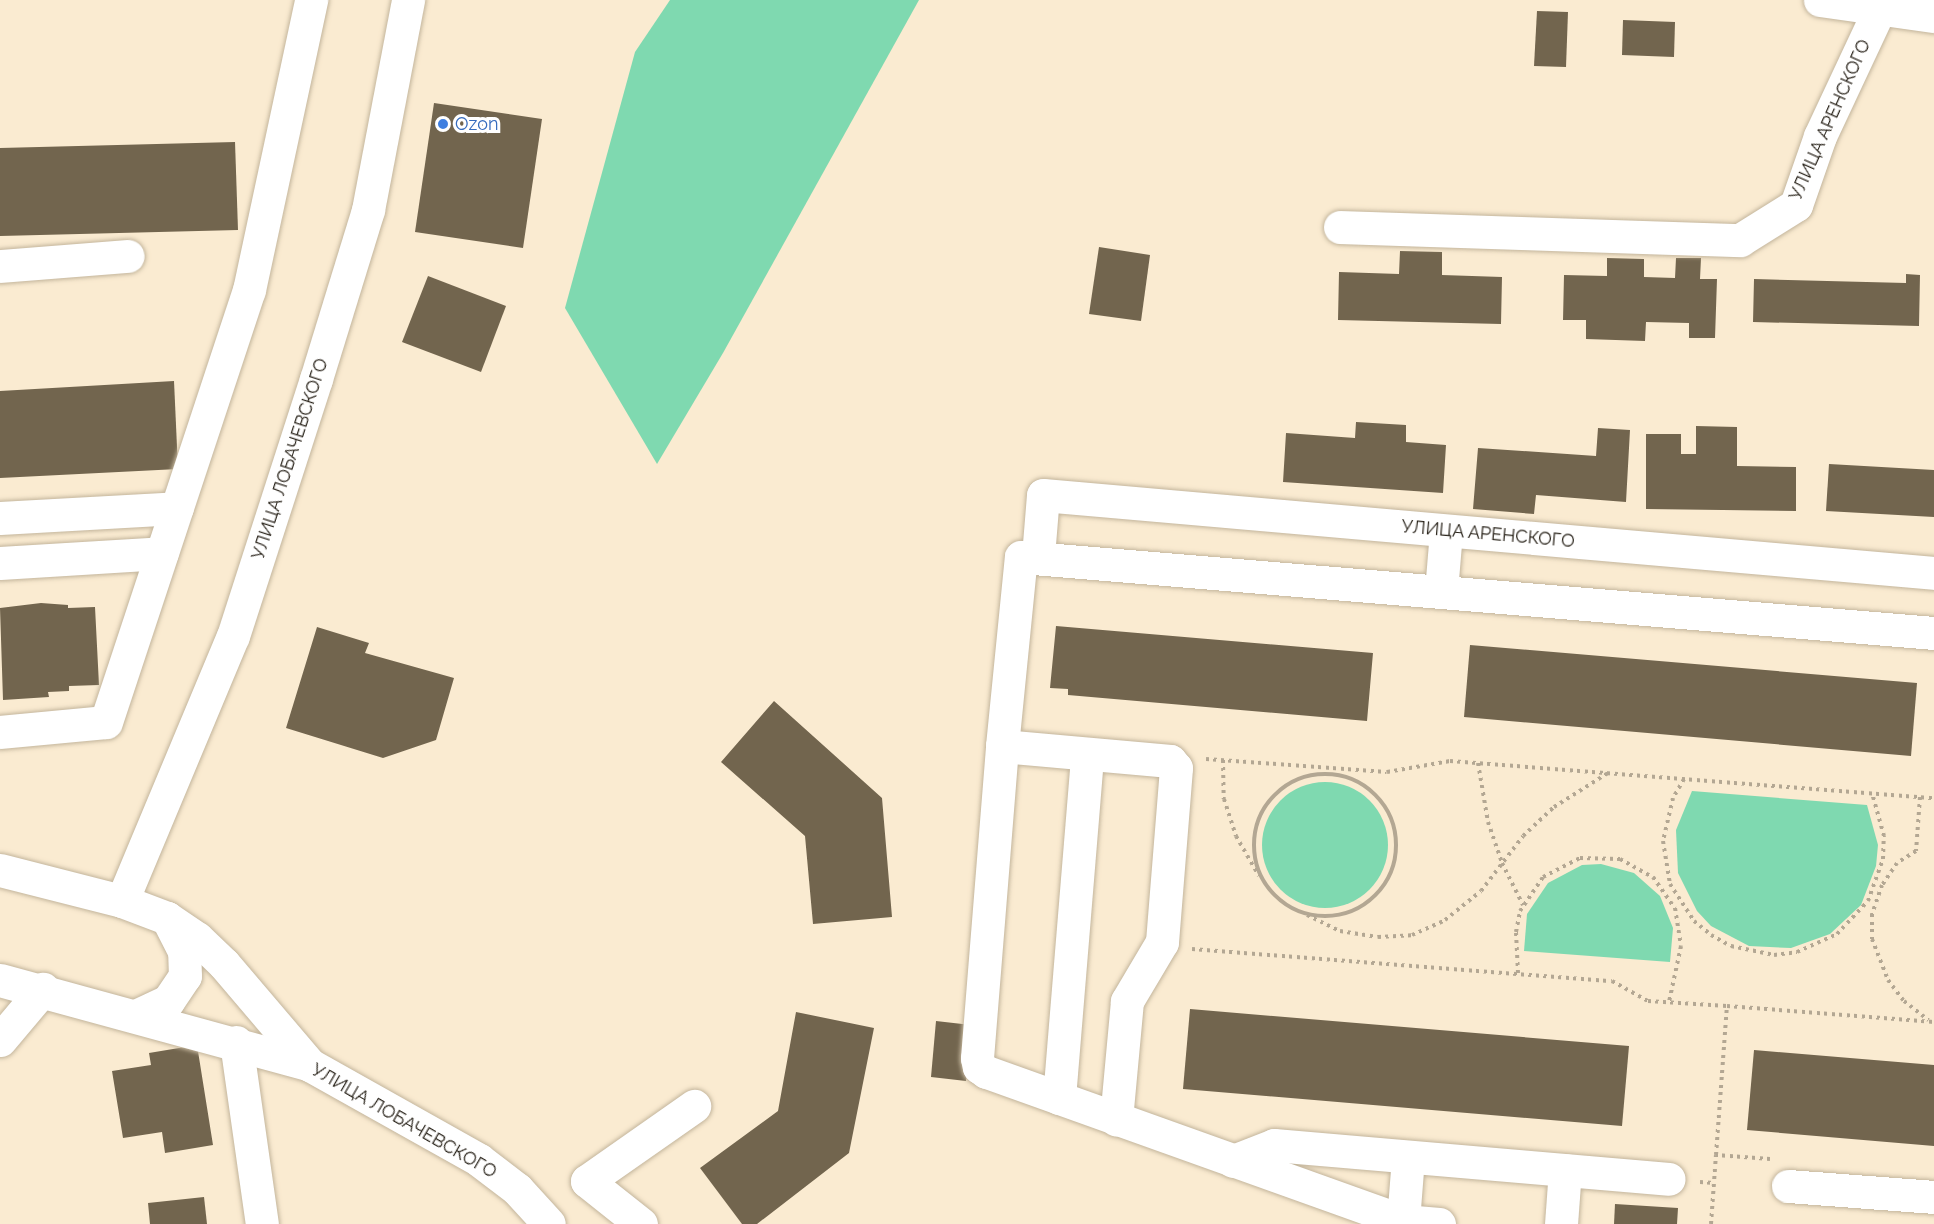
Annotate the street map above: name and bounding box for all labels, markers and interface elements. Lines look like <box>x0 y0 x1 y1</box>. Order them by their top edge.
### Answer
street label: УЛИЦА АРЕНСКОГО <box>1785 36 1875 204</box>
place label: Ozon <box>455 113 498 135</box>
marker: Ozon <box>436 117 450 131</box>
street label: УЛИЦА ЛОБАЧЕВСКОГО <box>247 355 333 563</box>
street label: УЛИЦА АРЕНСКОГО <box>1400 516 1576 552</box>
street label: УЛИЦА ЛОБАЧЕВСКОГО <box>307 1059 501 1183</box>

